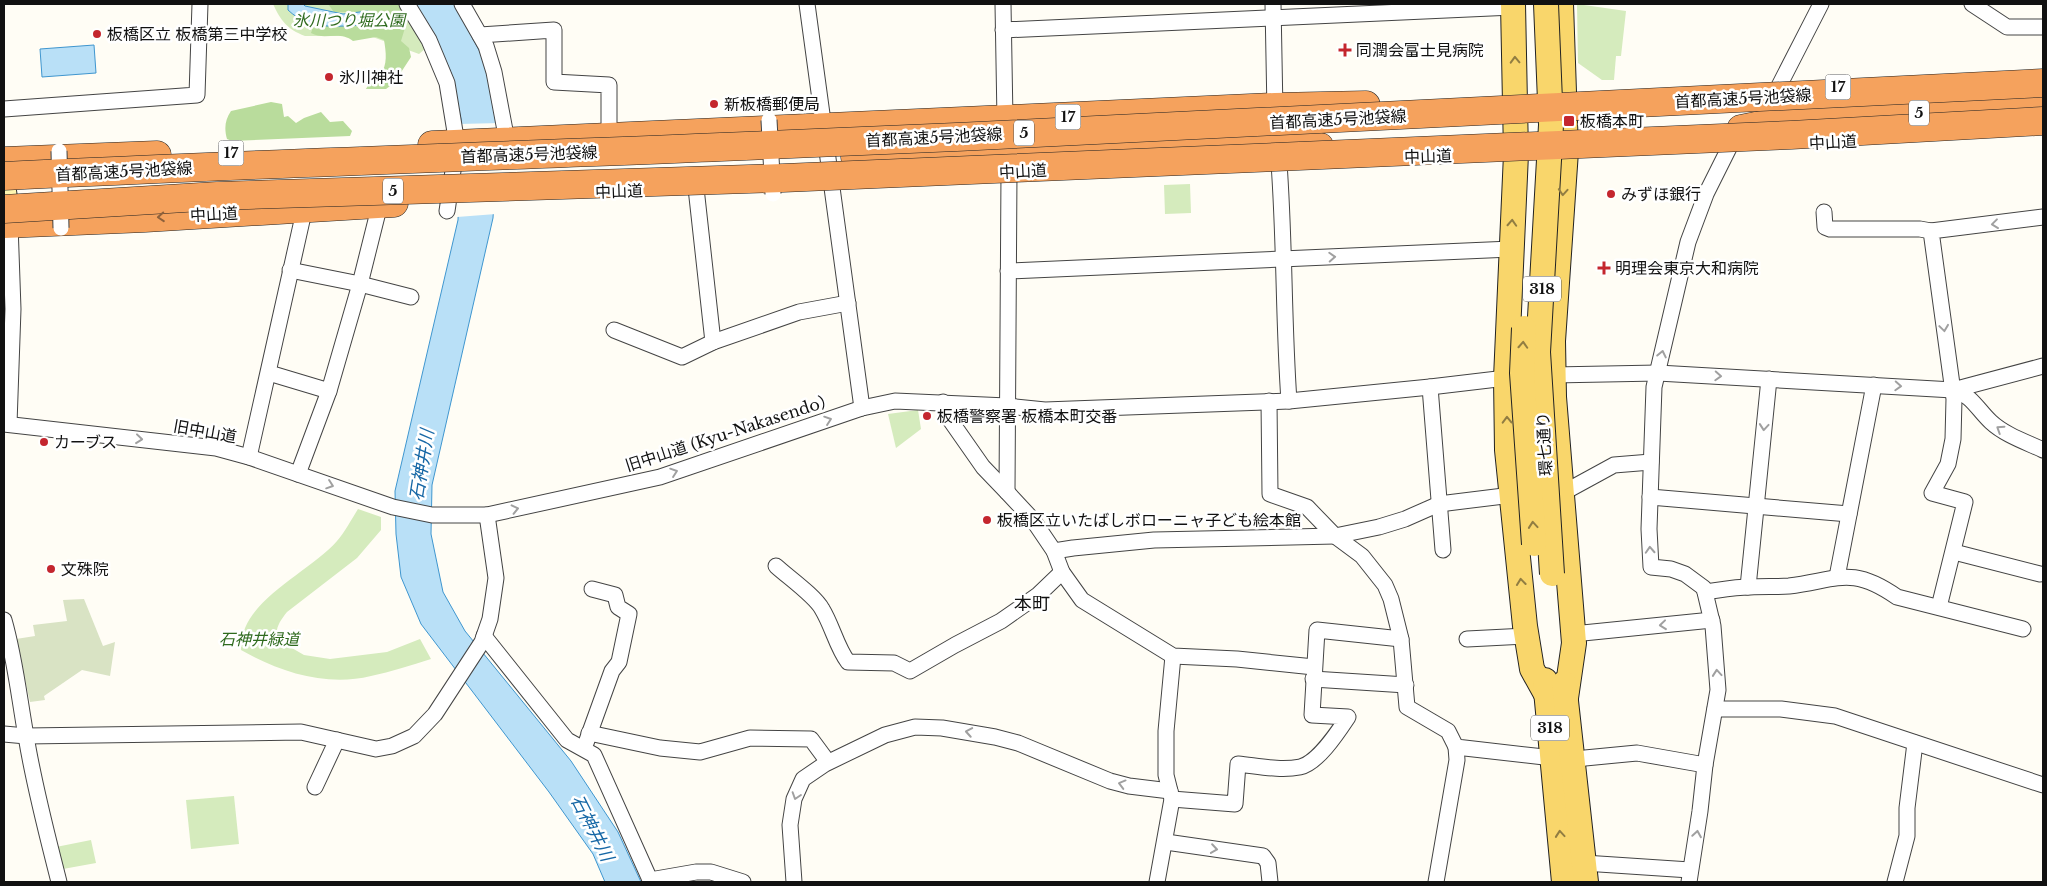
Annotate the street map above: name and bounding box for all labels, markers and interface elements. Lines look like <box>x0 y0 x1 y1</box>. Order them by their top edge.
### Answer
park label: 氷川つり堀公園 <box>293 10 407 30</box>
place label: 板橋区立 板橋第三中学校 <box>107 24 288 44</box>
marker: 板橋区立 板橋第三中学校 <box>91 28 103 40</box>
place label: 同潤会富士見病院 <box>1356 40 1484 60</box>
marker: 同潤会富士見病院 <box>1338 43 1352 57</box>
one-way arrow <box>1510 56 1520 64</box>
place label: 氷川神社 <box>339 67 403 87</box>
marker: 氷川神社 <box>323 71 335 83</box>
road number: 17 <box>1826 74 1850 100</box>
street label: 首都高速5号池袋線 <box>1674 84 1812 112</box>
place label: 新板橋郵便局 <box>724 94 820 114</box>
marker: 新板橋郵便局 <box>708 98 720 110</box>
road number: 5 <box>1909 100 1929 126</box>
road number: 17 <box>1056 104 1080 130</box>
street label: 首都高速5号池袋線 <box>1269 105 1407 133</box>
place label: 板橋本町 <box>1580 111 1644 131</box>
marker: 板橋本町 <box>1562 114 1576 128</box>
road number: 5 <box>1014 120 1034 146</box>
street label: 首都高速5号池袋線 <box>865 123 1003 151</box>
street label: 中山道 <box>1809 131 1857 153</box>
road number: 17 <box>218 140 244 166</box>
street label: 首都高速5号池袋線 <box>460 142 598 166</box>
street label: 中山道 <box>1404 145 1452 167</box>
street label: 首都高速5号池袋線 <box>55 157 193 185</box>
street label: 中山道 <box>999 160 1047 182</box>
road number: 5 <box>383 178 403 204</box>
street label: 中山道 <box>595 180 643 202</box>
place label: みずほ銀行 <box>1621 184 1701 204</box>
marker: みずほ銀行 <box>1605 188 1617 200</box>
one-way arrow <box>1558 189 1569 197</box>
street label: 中山道 <box>190 203 238 225</box>
one-way arrow <box>157 212 165 223</box>
one-way arrow <box>1507 218 1518 226</box>
one-way arrow <box>1991 218 1999 229</box>
one-way arrow <box>1328 252 1336 263</box>
place label: 明理会東京大和病院 <box>1615 258 1759 278</box>
marker: 明理会東京大和病院 <box>1597 261 1611 275</box>
road number: 318 <box>1523 276 1561 302</box>
one-way arrow <box>1938 325 1949 333</box>
one-way arrow <box>1518 341 1529 349</box>
one-way arrow <box>1657 349 1667 358</box>
one-way arrow <box>1715 371 1723 382</box>
one-way arrow <box>1894 381 1902 392</box>
street label: 旧中山道 (Kyu-Nakasendo） <box>623 389 837 475</box>
place label: 板橋警察署 板橋本町交番 <box>937 406 1118 426</box>
marker: 板橋警察署 板橋本町交番 <box>921 410 933 422</box>
street label: 環七通り <box>1532 412 1556 476</box>
street label: 旧中山道 <box>172 416 238 446</box>
one-way arrow <box>823 416 831 426</box>
one-way arrow <box>1501 416 1512 424</box>
one-way arrow <box>1759 424 1770 432</box>
one-way arrow <box>1996 425 2005 435</box>
water label: 石神井川 <box>406 426 439 502</box>
place label: カーブス <box>54 432 117 452</box>
one-way arrow <box>135 433 143 444</box>
marker: カーブス <box>38 436 50 448</box>
one-way arrow <box>669 468 677 478</box>
one-way arrow <box>326 479 334 489</box>
one-way arrow <box>511 504 520 515</box>
place label: 板橋区立いたばしボローニャ子ども絵本館 <box>997 510 1301 530</box>
marker: 板橋区立いたばしボローニャ子ども絵本館 <box>981 514 993 526</box>
one-way arrow <box>1527 521 1538 529</box>
one-way arrow <box>1644 546 1655 554</box>
place label: 文殊院 <box>61 559 109 579</box>
marker: 文殊院 <box>45 563 57 575</box>
one-way arrow <box>1516 578 1527 586</box>
district label: 本町 <box>1014 593 1050 615</box>
one-way arrow <box>1659 619 1667 630</box>
park label: 石神井緑道 <box>219 629 302 649</box>
one-way arrow <box>1712 669 1723 677</box>
road number: 318 <box>1531 716 1569 740</box>
one-way arrow <box>964 727 973 737</box>
one-way arrow <box>1118 780 1127 790</box>
water label: 石神井川 <box>566 791 619 867</box>
one-way arrow <box>792 792 802 800</box>
one-way arrow <box>1554 829 1565 837</box>
one-way arrow <box>1691 830 1701 838</box>
one-way arrow <box>1210 843 1218 854</box>

